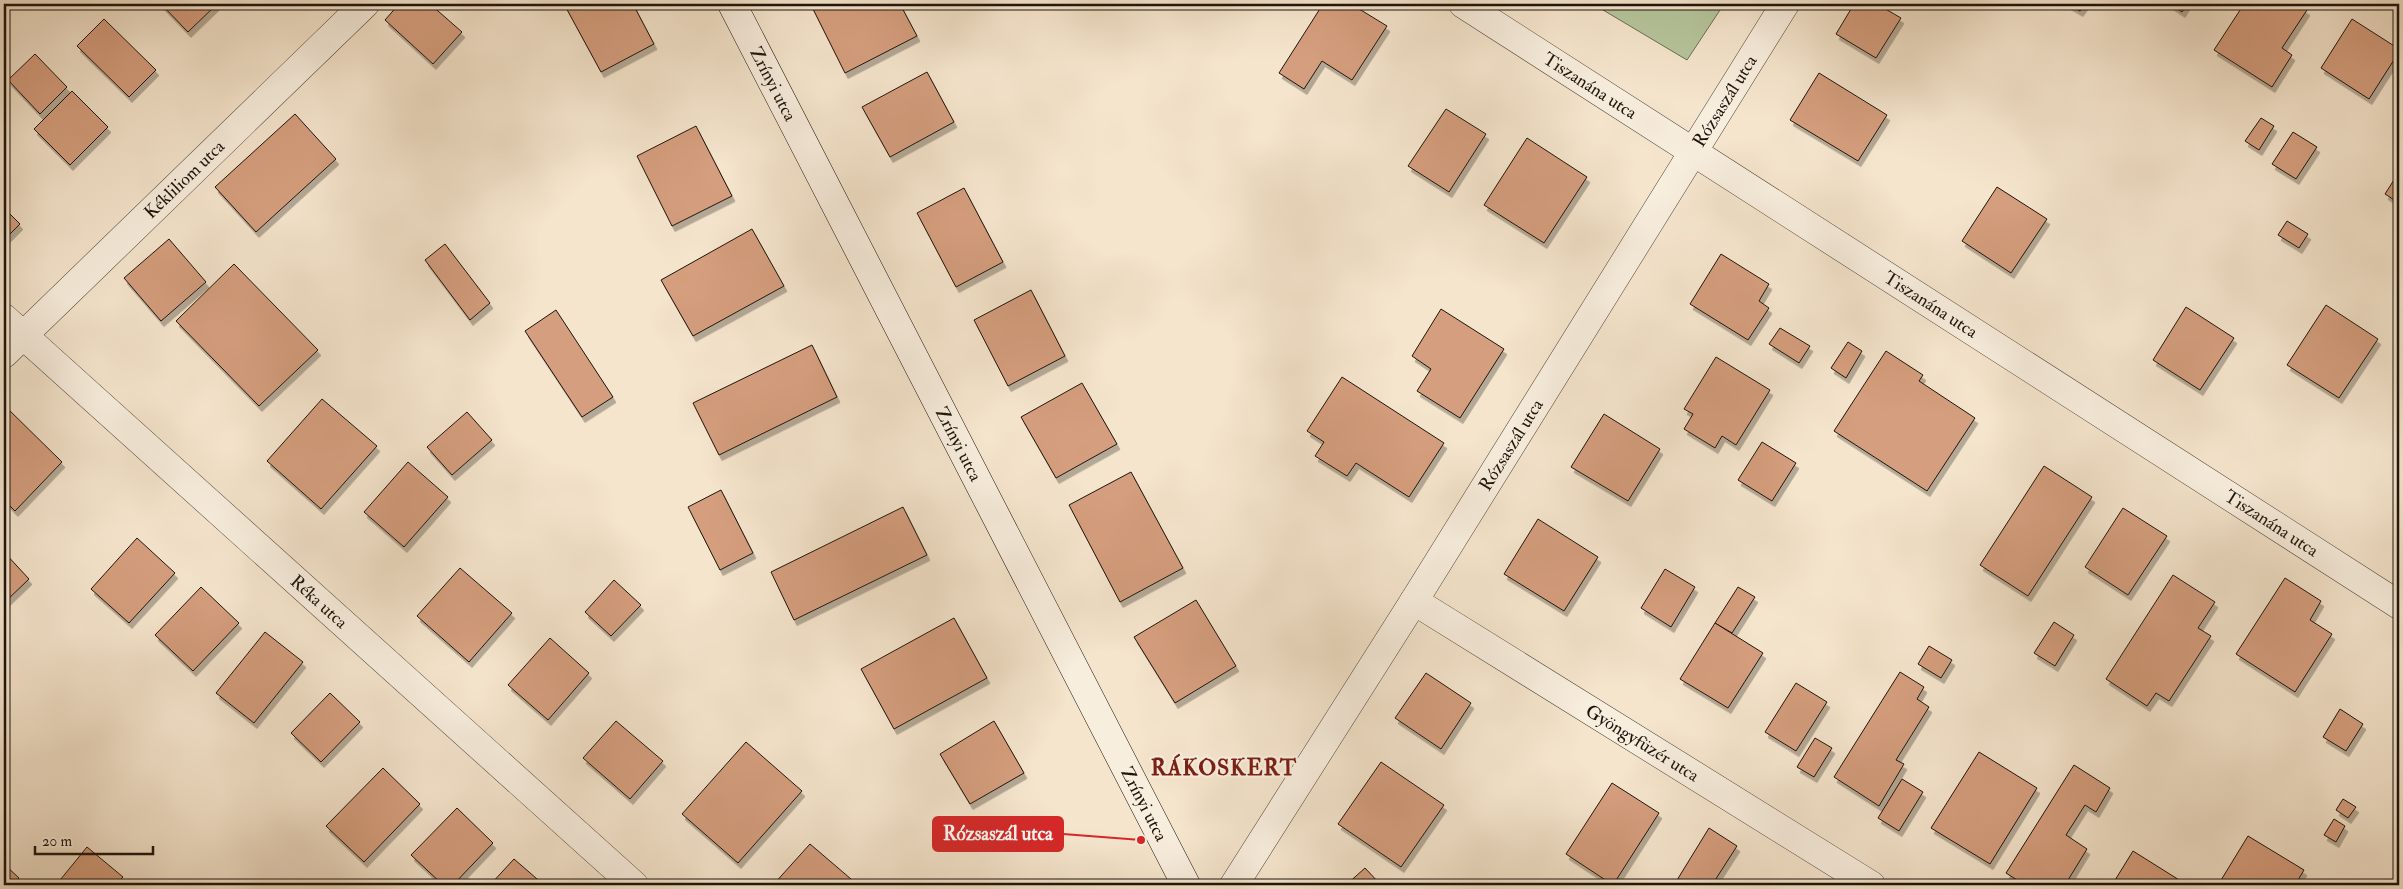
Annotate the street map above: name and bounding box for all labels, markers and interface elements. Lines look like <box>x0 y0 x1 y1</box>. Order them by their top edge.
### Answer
street label: Zrínyi utca <box>744 43 802 126</box>
street label: Tiszanána utca <box>1539 47 1642 125</box>
street label: Rózsaszál utca <box>1688 50 1763 151</box>
street label: Kékliliom utca <box>139 135 230 224</box>
street label: Tiszanána utca <box>1879 266 1982 344</box>
street label: Rózsaszál utca <box>1474 394 1549 495</box>
street label: Zrínyi utca <box>930 403 987 486</box>
street label: Tiszanána utca <box>2220 485 2323 563</box>
street label: Réka utca <box>285 570 353 634</box>
street label: Gyöngyfüzér utca <box>1581 699 1704 788</box>
district label: RÁKOSKERT <box>1151 753 1297 782</box>
street label: Zrínyi utca <box>1115 763 1173 846</box>
callout: Rózsaszál utca <box>933 817 1063 851</box>
text: Rózsaszál utca <box>943 822 1054 846</box>
scale bar <box>35 824 152 856</box>
text: 20 m <box>42 832 72 851</box>

